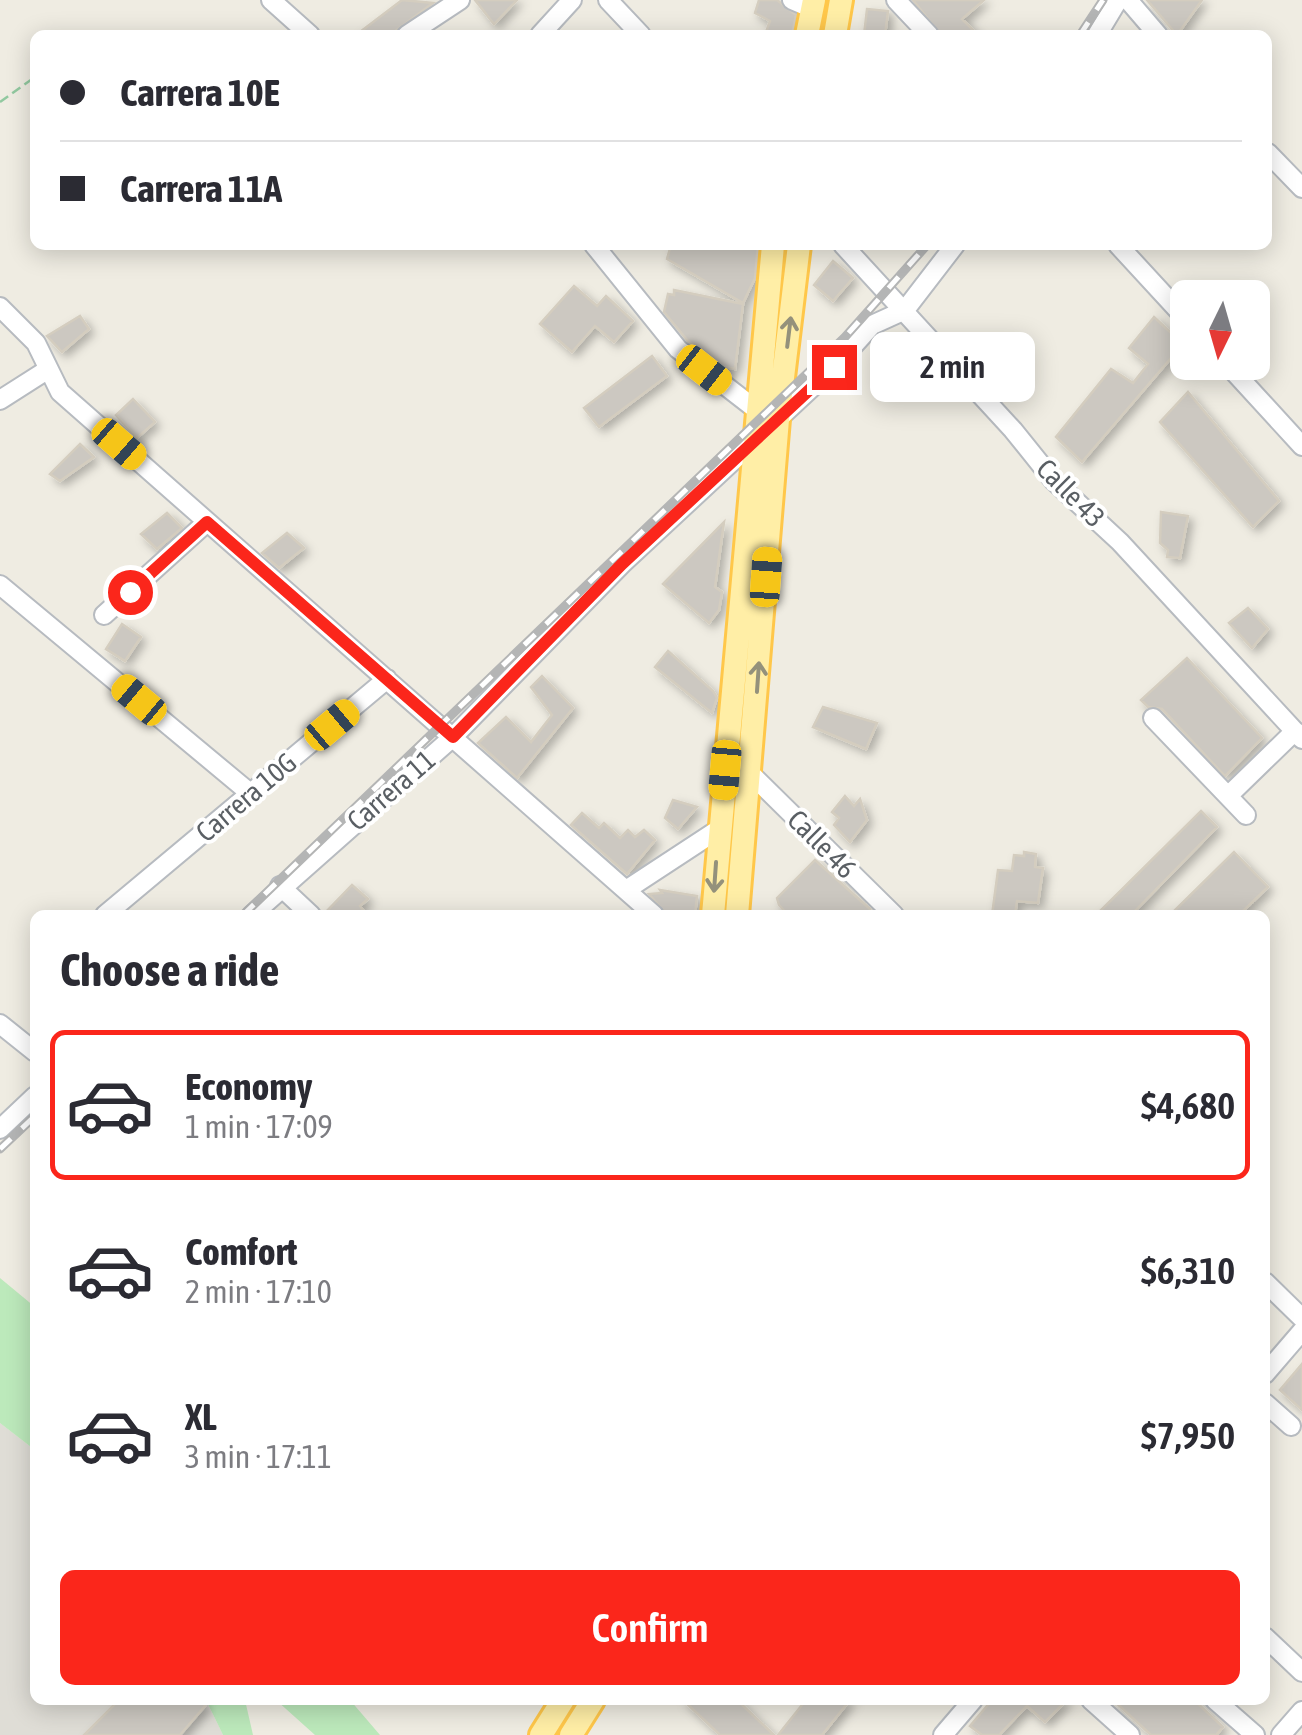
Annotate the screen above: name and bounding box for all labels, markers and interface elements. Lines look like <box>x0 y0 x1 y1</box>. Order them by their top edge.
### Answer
text: Carrera 10E <box>120 71 280 114</box>
text: Carrera 11A <box>120 167 282 210</box>
north arrow <box>1170 280 1270 380</box>
map controls <box>1170 280 1270 380</box>
one-way arrow <box>780 317 799 349</box>
callout: 2 min <box>869 332 1034 402</box>
car <box>671 340 737 400</box>
route end <box>812 345 857 390</box>
text: 2 min <box>920 348 985 385</box>
car <box>87 413 151 475</box>
street label: Calle 43 <box>1030 452 1112 534</box>
car <box>749 546 783 608</box>
route start <box>108 570 153 615</box>
one-way arrow <box>749 661 768 693</box>
car <box>106 669 172 731</box>
car <box>299 694 365 756</box>
car <box>707 739 743 801</box>
street label: Carrera 11 <box>341 743 441 837</box>
street label: Carrera 10G <box>190 746 302 848</box>
street label: Calle 46 <box>781 803 863 885</box>
one-way arrow <box>706 861 725 893</box>
text: Choose a ride <box>60 944 279 996</box>
icon: car <box>65 1060 155 1150</box>
text: Economy <box>185 1065 312 1108</box>
text: $4,680 <box>1141 1084 1235 1127</box>
text: 1 min · 17:09 <box>185 1108 332 1145</box>
icon: car <box>65 1225 155 1315</box>
text: Comfort <box>185 1230 297 1273</box>
text: $6,310 <box>1141 1249 1235 1292</box>
text: 2 min · 17:10 <box>185 1273 332 1310</box>
icon: car <box>65 1390 155 1480</box>
text: XL <box>185 1395 217 1438</box>
text: $7,950 <box>1141 1414 1235 1457</box>
text: 3 min · 17:11 <box>185 1438 332 1475</box>
button: Confirm <box>60 1570 1240 1685</box>

